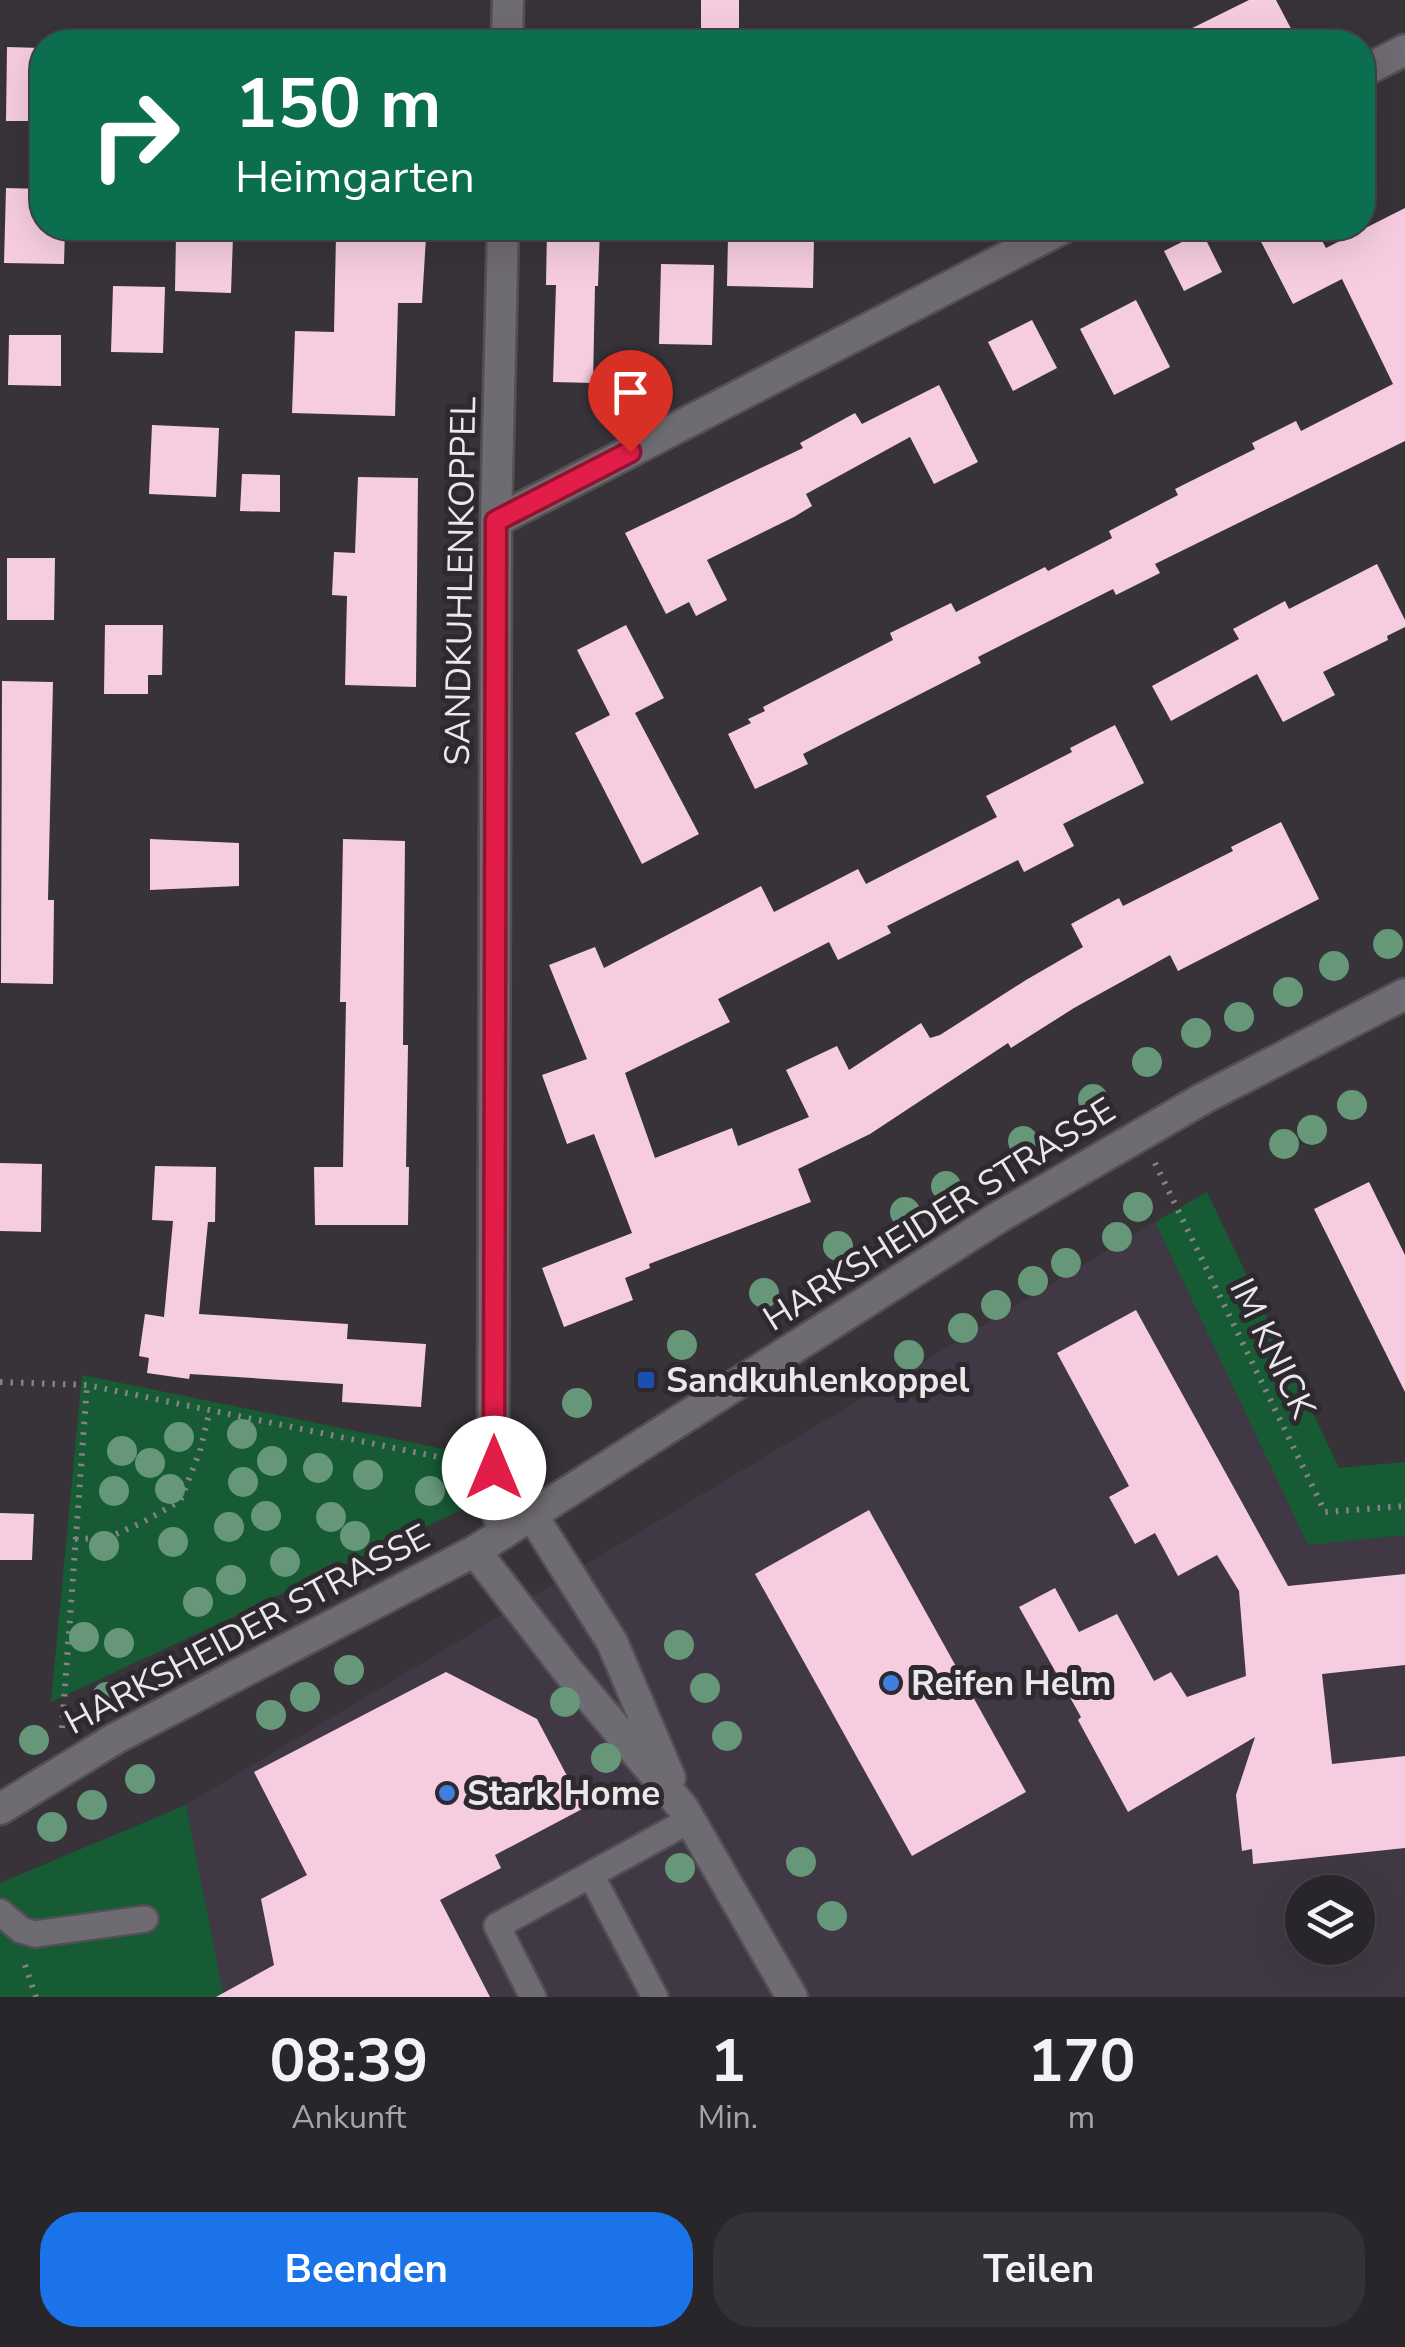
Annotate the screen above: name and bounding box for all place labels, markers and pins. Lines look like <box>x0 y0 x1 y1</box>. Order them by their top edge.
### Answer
pin <box>588 350 673 453</box>
place label: Sandkuhlenkoppel <box>666 1357 969 1404</box>
marker: Sandkuhlenkoppel <box>635 1369 657 1391</box>
place label: Reifen Helm <box>911 1660 1112 1707</box>
marker: Reifen Helm <box>880 1672 902 1694</box>
place label: Stark Home <box>467 1770 660 1817</box>
marker: Stark Home <box>436 1782 458 1804</box>

